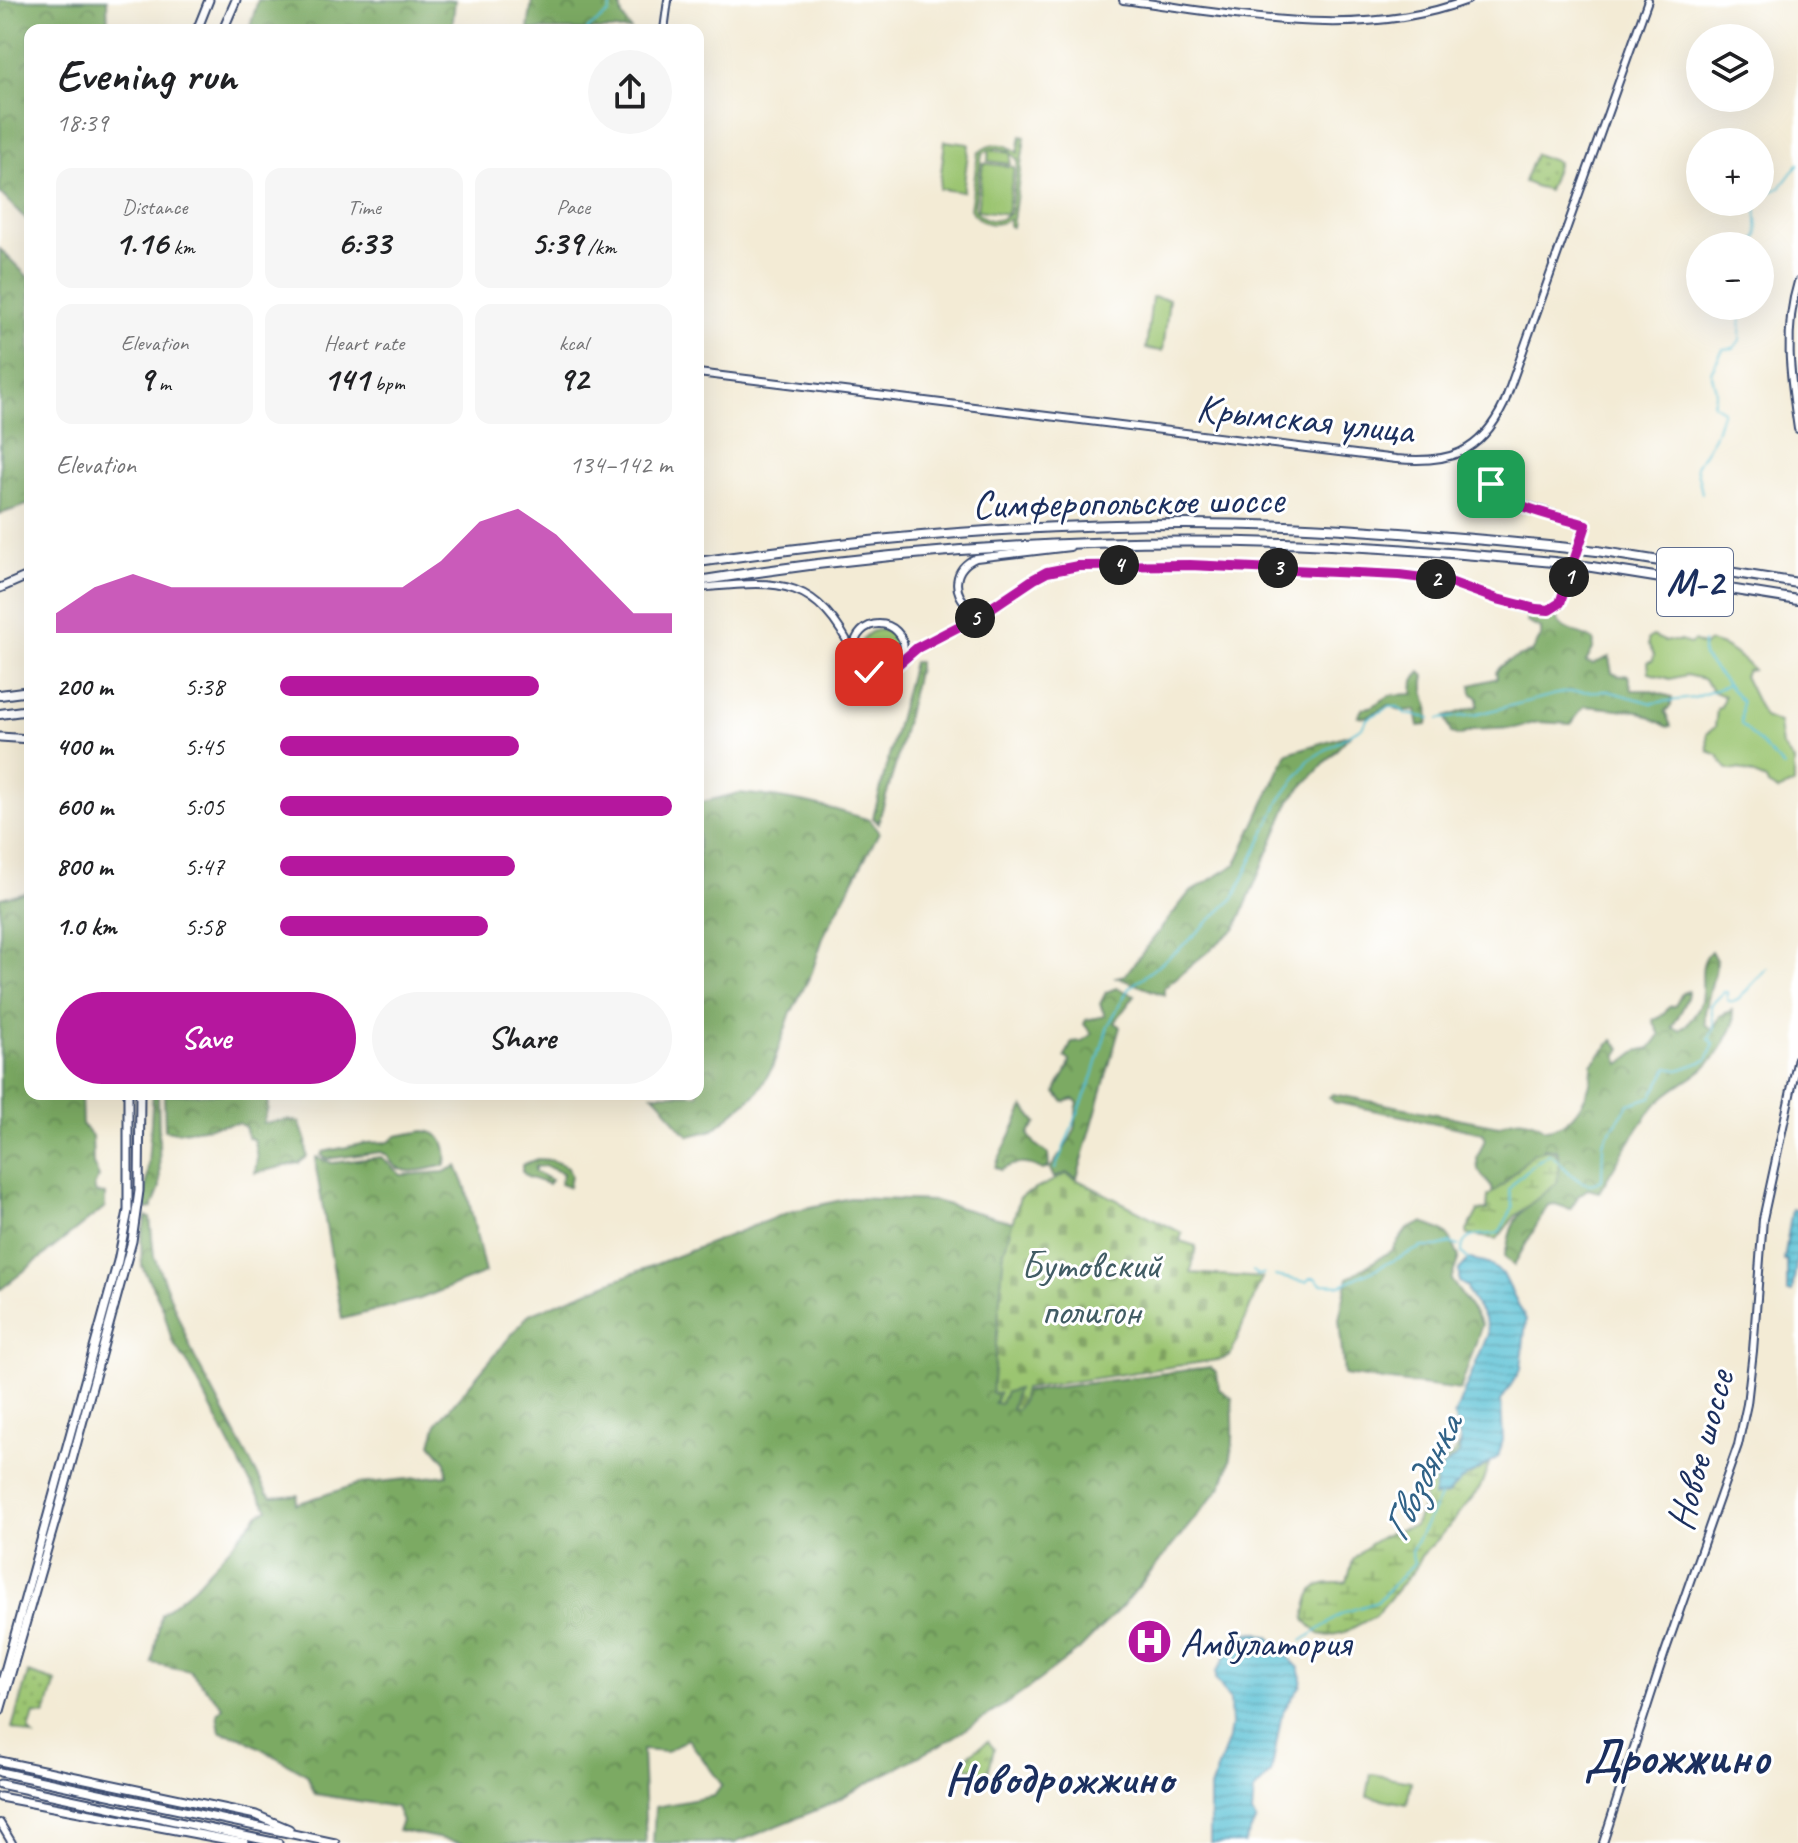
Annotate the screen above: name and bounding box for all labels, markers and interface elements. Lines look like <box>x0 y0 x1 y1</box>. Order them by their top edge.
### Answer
map controls <box>1686 24 1774 320</box>
button: layers <box>1686 24 1774 112</box>
text: Evening run <box>56 48 236 103</box>
button: share <box>588 50 672 134</box>
text: 18:39 <box>56 106 108 139</box>
button: + <box>1686 128 1774 216</box>
text: Distance <box>122 193 187 221</box>
text: Time <box>347 193 381 221</box>
text: Pace <box>556 193 590 221</box>
text: 1.16 <box>115 221 168 264</box>
text: 6:33 <box>337 221 391 264</box>
text: 5:39 <box>530 221 582 264</box>
button: − <box>1686 232 1774 320</box>
text: km <box>168 233 195 261</box>
text: /km <box>582 233 616 261</box>
text: Elevation <box>121 329 189 357</box>
text: Heart rate <box>324 329 404 357</box>
text: kcal <box>559 329 588 357</box>
text: 9 <box>138 357 153 400</box>
text: 141 <box>323 357 369 400</box>
text: 92 <box>558 357 588 400</box>
text: m <box>153 369 171 397</box>
text: bpm <box>369 369 405 397</box>
street label: Крымская улица <box>1194 383 1419 456</box>
text: Elevation <box>56 448 136 481</box>
text: 134–142 m <box>569 448 672 481</box>
pin <box>1457 450 1525 518</box>
icon: arrive <box>1469 462 1513 506</box>
street label: Симферопольское шоссе <box>972 474 1287 530</box>
pin: 4 <box>1099 545 1139 585</box>
pin: 3 <box>1258 548 1298 588</box>
road number: М-2 <box>1657 548 1733 616</box>
text: 4 <box>1114 551 1124 579</box>
text: 3 <box>1273 554 1283 582</box>
pin: 1 <box>1549 557 1589 597</box>
pin: 2 <box>1416 559 1456 599</box>
text: 1 <box>1564 563 1574 591</box>
text: 2 <box>1431 565 1441 593</box>
pin: 5 <box>955 598 995 638</box>
text: 5 <box>970 604 980 632</box>
pin <box>835 638 903 706</box>
icon: check <box>847 650 891 694</box>
text: 200 m <box>56 670 112 703</box>
text: 5:38 <box>184 670 224 703</box>
text: 400 m <box>56 730 112 763</box>
text: 5:45 <box>184 730 224 763</box>
text: 600 m <box>56 790 113 823</box>
text: 5:05 <box>184 790 224 823</box>
text: 800 m <box>56 850 112 883</box>
text: 5:47 <box>184 850 224 883</box>
text: 1.0 km <box>56 910 116 943</box>
text: 5:58 <box>184 910 224 943</box>
button: Save <box>56 992 356 1084</box>
button: Share <box>372 992 672 1084</box>
park label: Бутовский полигон <box>1021 1240 1164 1336</box>
street label: Новое шоссе <box>1655 1362 1746 1536</box>
water label: Гвоздянка <box>1368 1402 1477 1549</box>
hospital icon: Амбулатория <box>1125 1618 1173 1666</box>
place label: Амбулатория <box>1180 1618 1353 1668</box>
district label: Дрожжино <box>1584 1727 1771 1787</box>
district label: Новодрожжино <box>945 1751 1177 1806</box>

